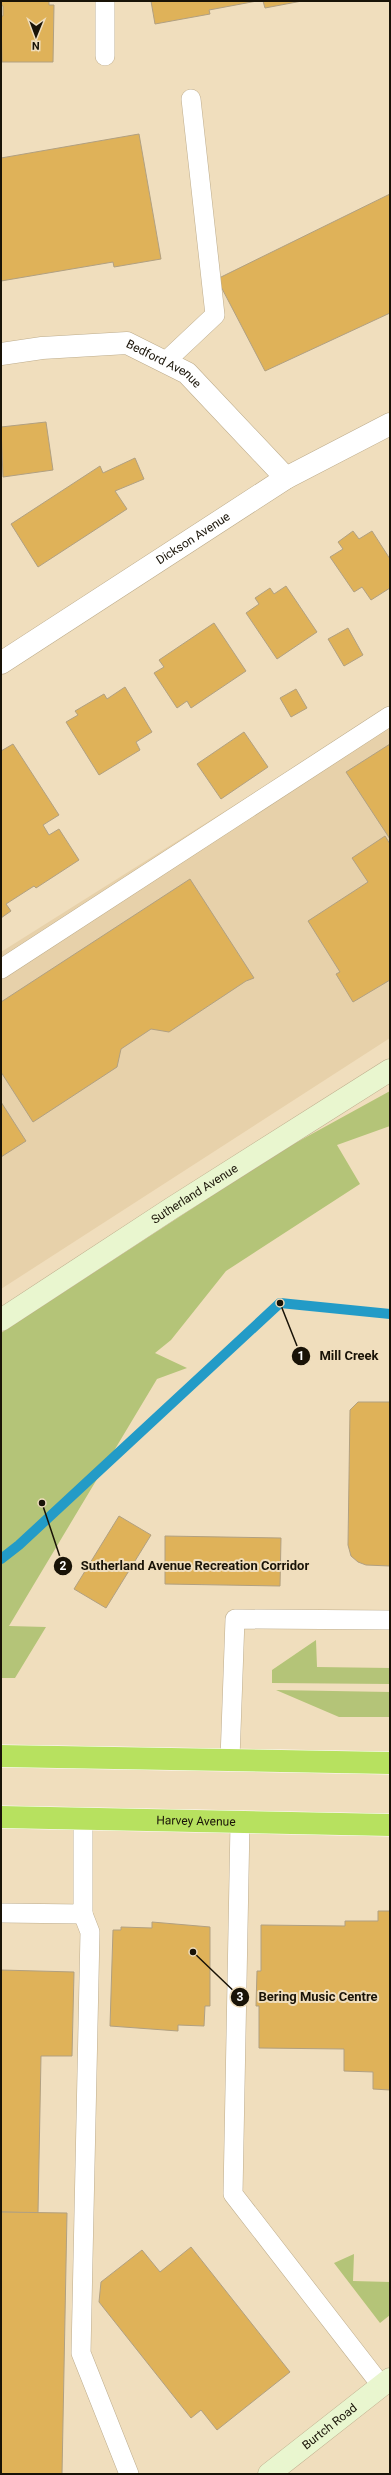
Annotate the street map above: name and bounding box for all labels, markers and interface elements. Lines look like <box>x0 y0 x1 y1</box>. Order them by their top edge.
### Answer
north arrow <box>16 16 56 56</box>
text: N <box>32 39 40 52</box>
street label: Bedford Avenue <box>124 337 204 391</box>
street label: Dickson Avenue <box>154 509 233 567</box>
street label: Sutherland Avenue <box>149 1161 240 1227</box>
callout: Mill Creek <box>291 1343 386 1368</box>
text: Mill Creek <box>319 1348 380 1363</box>
text: 1 <box>298 1349 304 1363</box>
callout: Sutherland Avenue Recreation Corridor <box>53 1553 318 1578</box>
text: Sutherland Avenue Recreation Corridor <box>81 1558 309 1573</box>
text: 2 <box>60 1559 67 1573</box>
street label: Harvey Avenue <box>156 1813 236 1829</box>
callout: Bering Music Centre <box>230 1984 385 2009</box>
text: Bering Music Centre <box>258 1989 378 2004</box>
text: 3 <box>237 1990 244 2004</box>
street label: Burtch Road <box>299 2401 360 2452</box>

